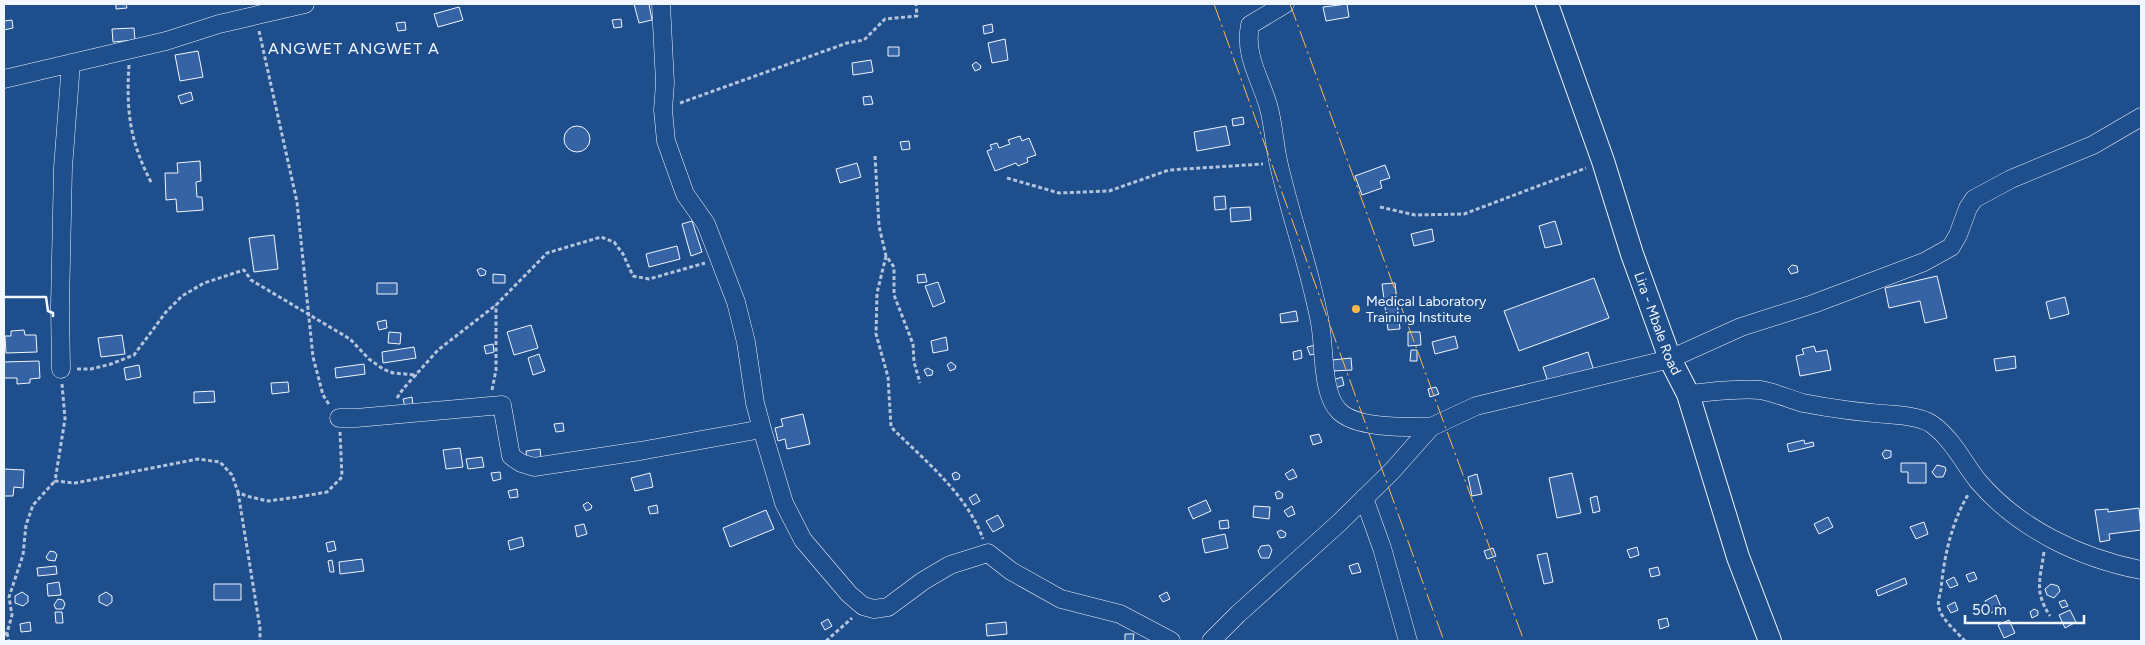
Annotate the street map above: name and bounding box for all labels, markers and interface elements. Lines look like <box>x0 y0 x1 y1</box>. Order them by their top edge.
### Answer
district label: ANGWET ANGWET A <box>268 39 440 58</box>
street label: Lira - Mbale Road <box>1630 270 1685 378</box>
place label: Medical Laboratory Training Institute <box>1366 293 1487 326</box>
marker: Medical Laboratory Training Institute <box>1350 303 1362 315</box>
scale bar <box>1965 592 2084 624</box>
text: 50 m <box>1972 601 2007 619</box>

